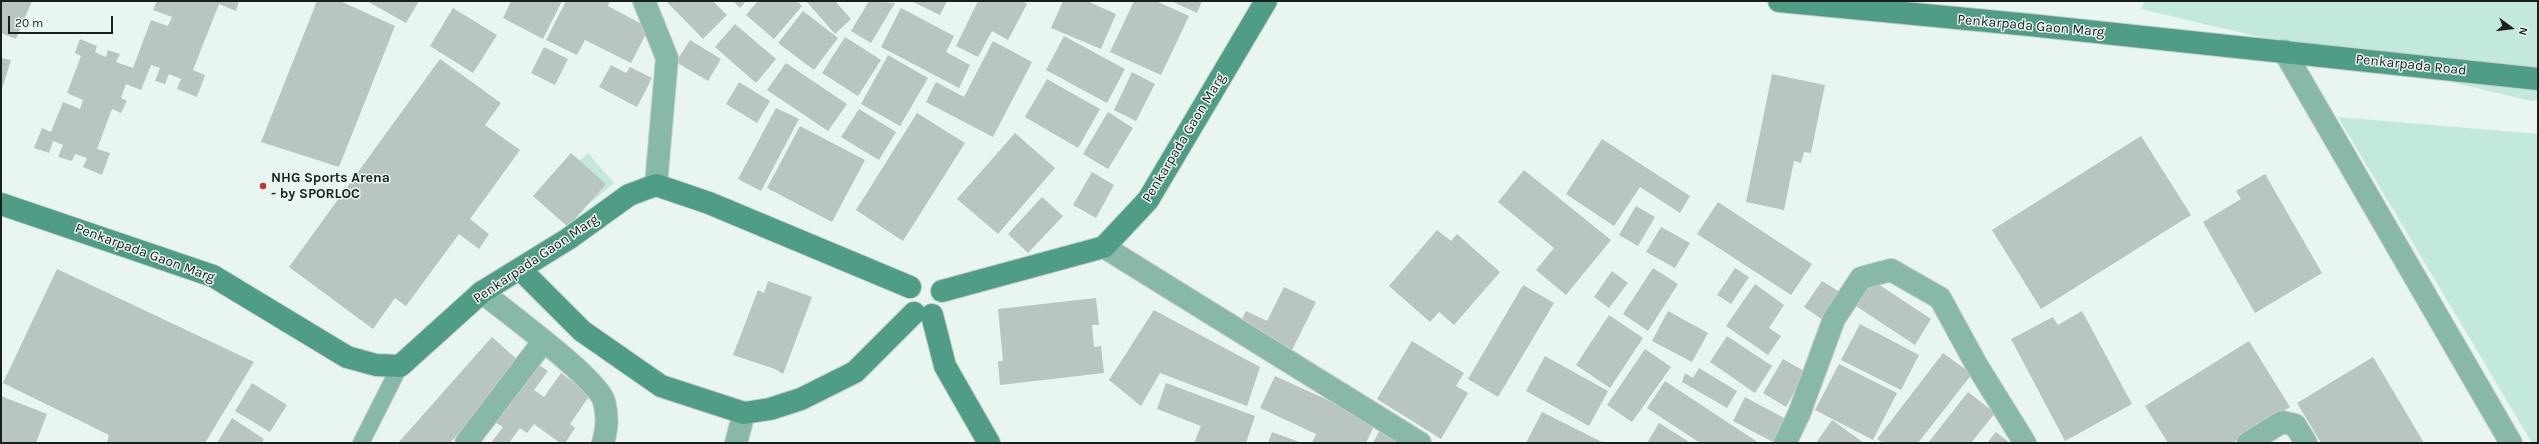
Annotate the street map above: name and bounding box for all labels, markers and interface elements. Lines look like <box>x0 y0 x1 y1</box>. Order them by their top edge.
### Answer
scale bar <box>10 8 115 34</box>
north arrow <box>2491 8 2531 48</box>
street label: Penkarpada Gaon Marg <box>1957 11 2105 41</box>
text: 20 m <box>15 16 43 30</box>
text: N <box>2516 26 2530 37</box>
street label: Penkarpada Road <box>2355 51 2467 79</box>
street label: Penkarpada Gaon Marg <box>1139 70 1229 206</box>
place label: NHG Sports Arena - by SPORLOC <box>271 170 390 202</box>
marker: NHG Sports Arena - by SPORLOC <box>258 181 268 191</box>
street label: Penkarpada Gaon Marg <box>470 211 602 307</box>
street label: Penkarpada Gaon Marg <box>73 220 217 286</box>

